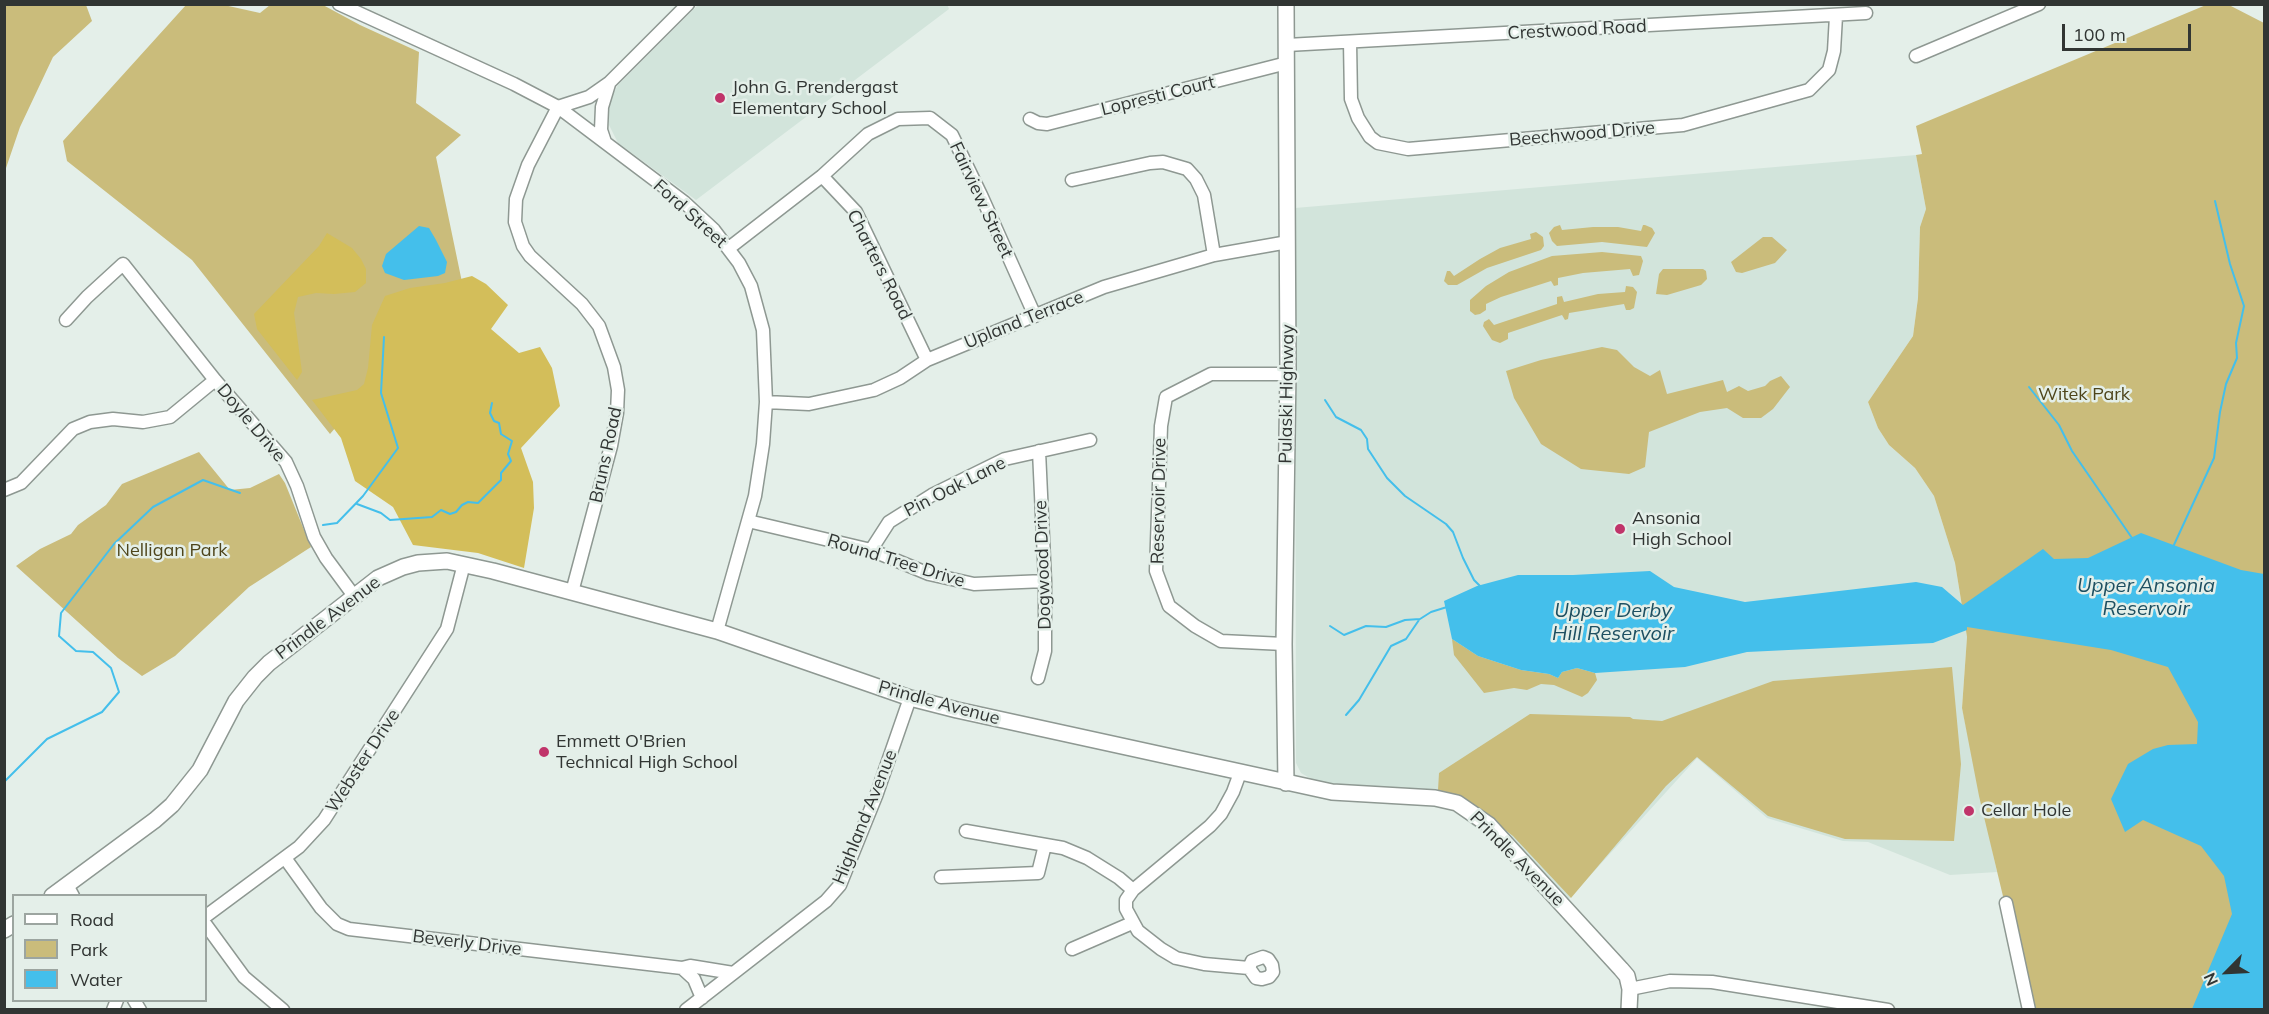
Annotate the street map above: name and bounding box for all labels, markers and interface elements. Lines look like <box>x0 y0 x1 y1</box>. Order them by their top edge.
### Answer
scale bar <box>2065 12 2194 50</box>
street label: Crestwood Road <box>1507 16 1647 44</box>
text: 100 m <box>2073 23 2126 46</box>
street label: Lopresti Court <box>1099 71 1217 121</box>
place label: John G. Prendergast Elementary School <box>732 77 898 119</box>
marker: John G. Prendergast Elementary School <box>713 91 727 105</box>
street label: Beechwood Drive <box>1508 117 1656 151</box>
street label: Fairview Street <box>945 139 1017 261</box>
street label: Ford Street <box>649 175 731 253</box>
street label: Charters Road <box>842 206 916 324</box>
street label: Upland Terrace <box>961 286 1087 354</box>
street label: Pulaski Highway <box>1275 324 1299 464</box>
street label: Doyle Drive <box>212 380 290 466</box>
park label: Witek Park <box>2038 384 2130 406</box>
street label: Bruns Road <box>585 405 627 505</box>
street label: Reservoir Drive <box>1147 438 1171 564</box>
street label: Pin Oak Lane <box>901 452 1009 522</box>
street label: Dogwood Drive <box>1030 500 1056 630</box>
place label: Ansonia High School <box>1632 508 1732 550</box>
marker: Ansonia High School <box>1613 522 1627 536</box>
street label: Round Tree Drive <box>825 530 967 592</box>
park label: Nelligan Park <box>117 540 227 562</box>
street label: Prindle Avenue <box>272 572 384 664</box>
water label: Upper Ansonia Reservoir <box>2077 574 2215 621</box>
water label: Upper Derby Hill Reservoir <box>1552 599 1674 646</box>
street label: Prindle Avenue <box>876 676 1002 730</box>
street label: Webster Drive <box>322 705 404 817</box>
place label: Emmett O'Brien Technical High School <box>556 731 738 774</box>
marker: Emmett O'Brien Technical High School <box>537 745 551 759</box>
street label: Highland Avenue <box>828 747 902 887</box>
place label: Cellar Hole <box>1981 800 2071 822</box>
marker: Cellar Hole <box>1962 804 1976 818</box>
street label: Prindle Avenue <box>1465 807 1569 911</box>
legend <box>12 894 207 1002</box>
text: Road <box>70 908 114 931</box>
street label: Beverly Drive <box>411 926 523 960</box>
text: Park <box>70 938 108 961</box>
north arrow <box>2197 942 2257 1002</box>
text: Water <box>70 968 122 991</box>
text: N <box>2199 970 2222 989</box>

